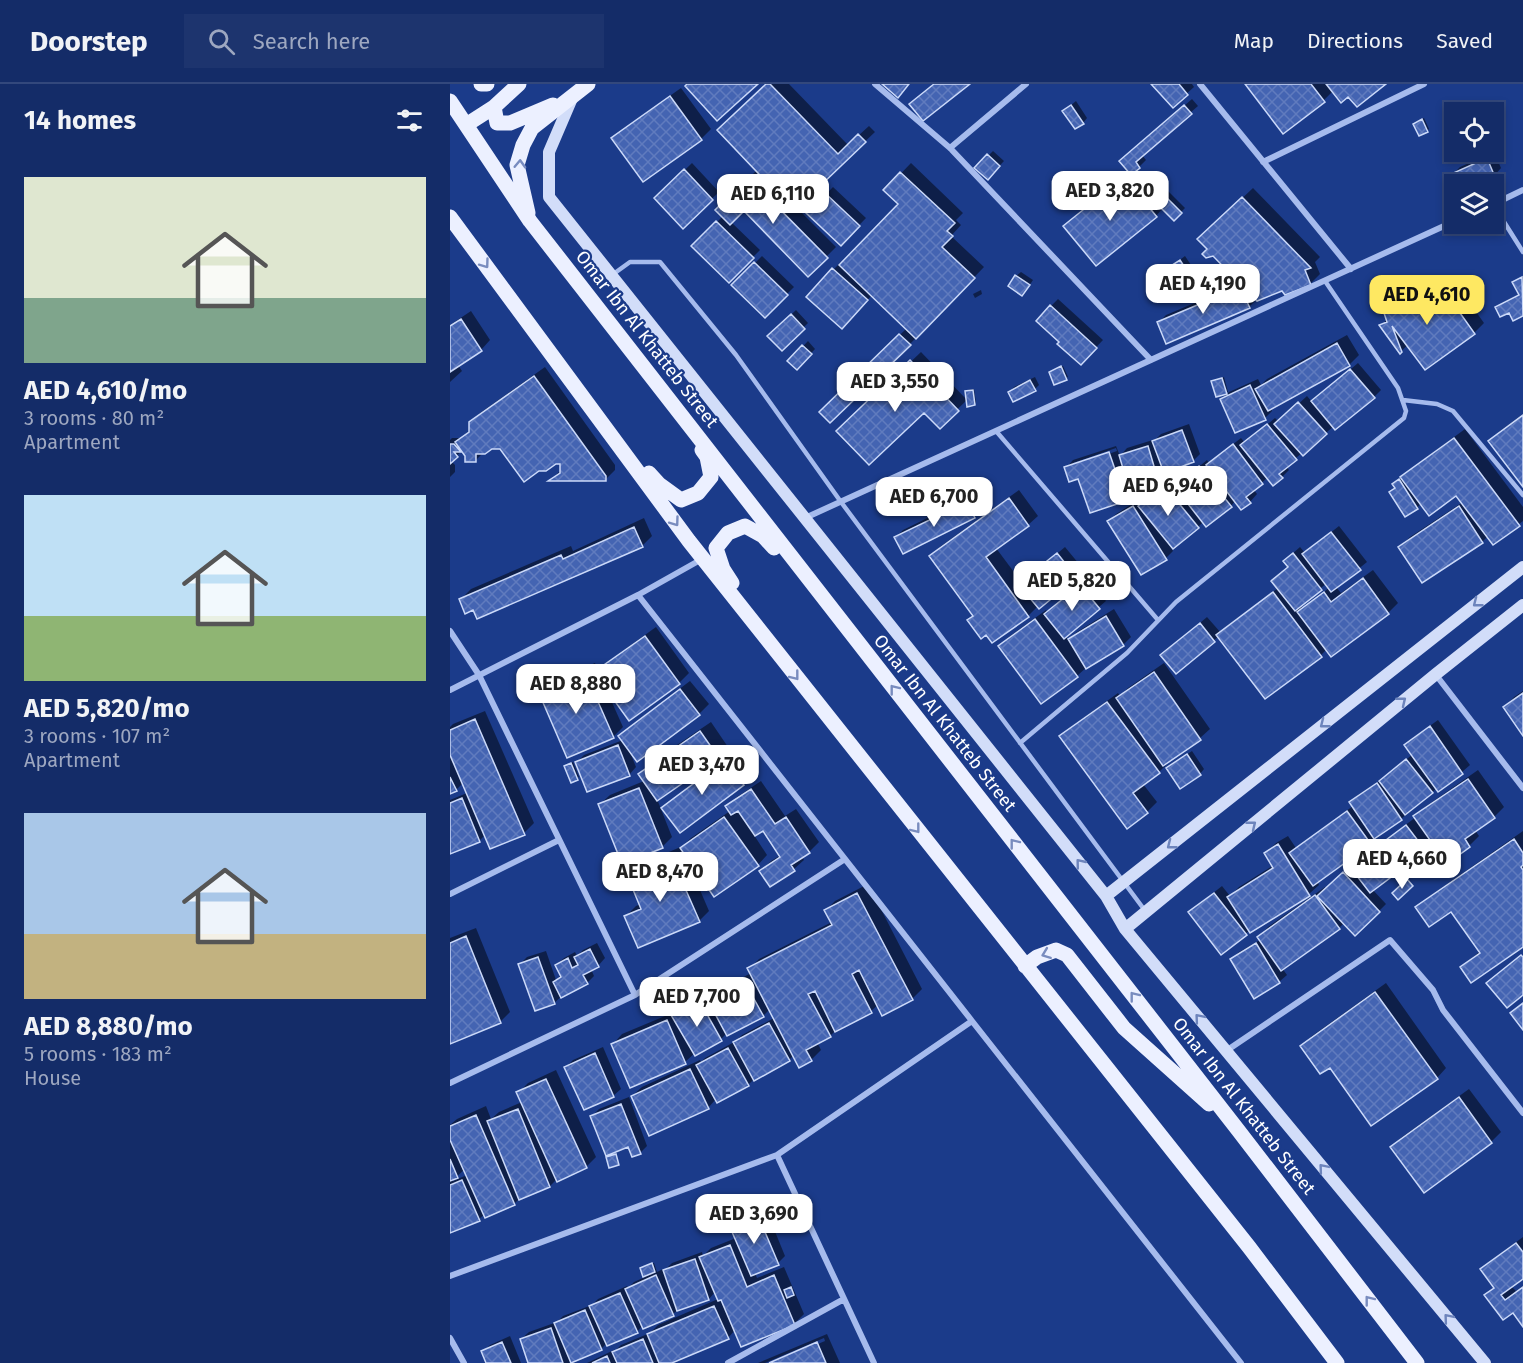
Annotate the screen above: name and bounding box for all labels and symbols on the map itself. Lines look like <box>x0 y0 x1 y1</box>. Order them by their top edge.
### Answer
one-way arrow <box>514 160 526 169</box>
pin: AED 3,820 <box>1041 171 1179 222</box>
pin: AED 6,110 <box>704 174 842 225</box>
street label: Omar Ibn Al Khatteb Street <box>571 246 723 432</box>
one-way arrow <box>478 257 489 268</box>
pin: AED 4,190 <box>1134 264 1272 315</box>
pin: AED 4,610 <box>1358 275 1496 326</box>
pin: AED 3,550 <box>826 362 964 413</box>
pin: AED 6,940 <box>1099 466 1237 517</box>
pin: AED 6,700 <box>865 477 1003 528</box>
one-way arrow <box>668 516 679 527</box>
pin: AED 5,820 <box>1003 561 1141 612</box>
one-way arrow <box>1473 596 1484 607</box>
street label: Omar Ibn Al Khatteb Street <box>869 630 1021 816</box>
pin: AED 8,880 <box>507 664 645 715</box>
one-way arrow <box>788 669 799 680</box>
one-way arrow <box>890 685 901 696</box>
one-way arrow <box>1396 698 1407 709</box>
one-way arrow <box>1320 716 1331 727</box>
pin: AED 3,470 <box>633 745 771 796</box>
one-way arrow <box>1245 821 1256 832</box>
one-way arrow <box>909 822 920 833</box>
one-way arrow <box>1167 837 1178 848</box>
one-way arrow <box>1010 838 1021 849</box>
pin: AED 4,660 <box>1333 839 1471 890</box>
pin: AED 8,470 <box>591 852 729 903</box>
one-way arrow <box>1077 859 1088 870</box>
one-way arrow <box>1041 947 1052 959</box>
pin: AED 7,700 <box>628 977 766 1028</box>
one-way arrow <box>1130 992 1141 1003</box>
street label: Omar Ibn Al Khatteb Street <box>1168 1013 1320 1199</box>
one-way arrow <box>1195 1013 1206 1024</box>
one-way arrow <box>1320 1164 1331 1175</box>
pin: AED 3,690 <box>685 1194 823 1245</box>
one-way arrow <box>1365 1296 1376 1307</box>
one-way arrow <box>1444 1314 1455 1325</box>

